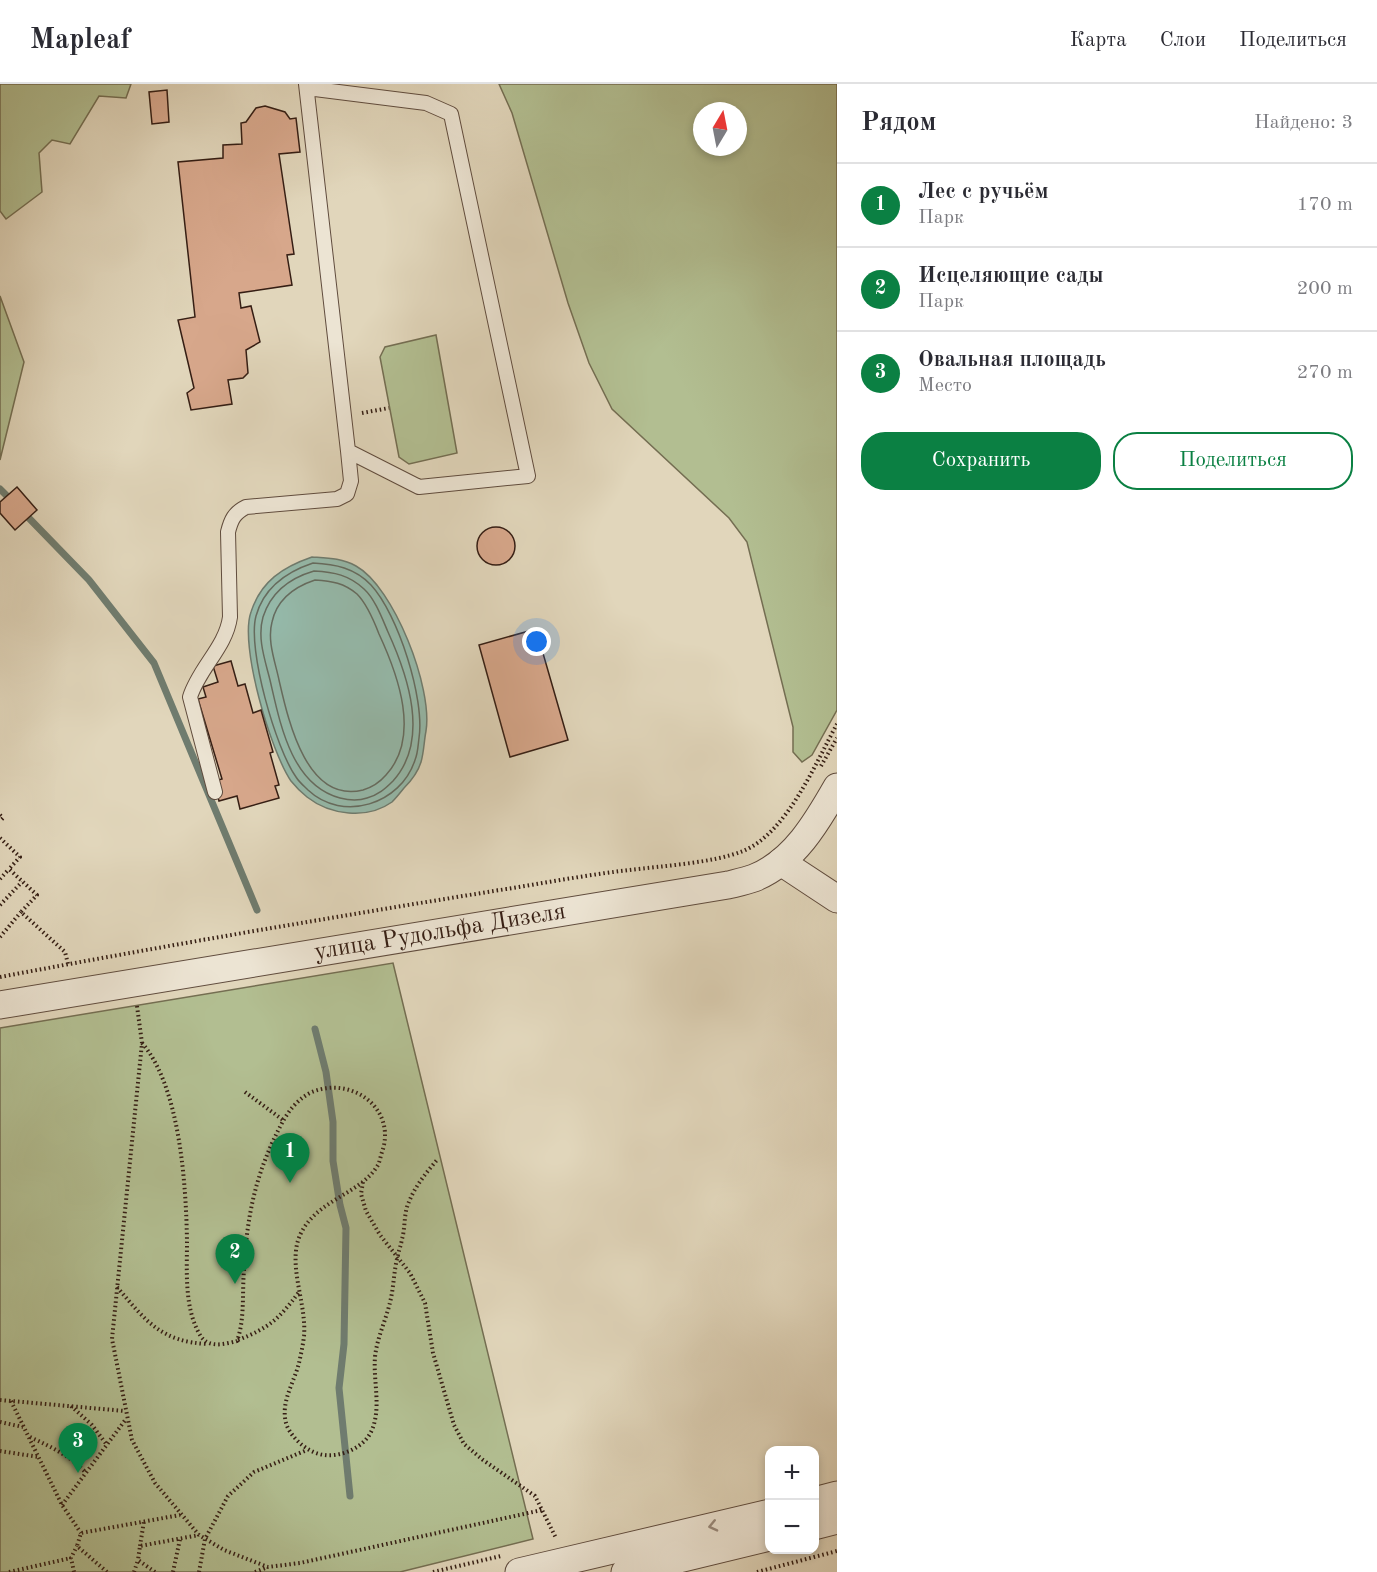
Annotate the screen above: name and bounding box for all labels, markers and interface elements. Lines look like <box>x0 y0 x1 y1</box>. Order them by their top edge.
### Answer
text: Mapleaf <box>30 27 130 55</box>
text: Карта <box>1070 30 1127 51</box>
text: Слои <box>1160 30 1206 51</box>
text: Поделиться <box>1239 30 1347 51</box>
north arrow <box>693 102 747 156</box>
text: Рядом <box>861 110 936 136</box>
text: Найдено: 3 <box>1254 113 1353 133</box>
text: Лес с ручьём <box>918 181 1049 203</box>
text: 1 <box>875 195 886 215</box>
text: 170 m <box>1297 195 1353 215</box>
text: Парк <box>918 208 964 228</box>
text: Исцеляющие сады <box>918 265 1104 287</box>
text: 2 <box>875 279 886 299</box>
text: 200 m <box>1297 279 1353 299</box>
text: Парк <box>918 292 964 312</box>
text: Овальная площадь <box>918 349 1106 371</box>
text: 3 <box>875 363 886 383</box>
text: 270 m <box>1297 363 1353 383</box>
text: Место <box>918 376 972 396</box>
button: Сохранить <box>861 432 1101 490</box>
button: Поделиться <box>1113 432 1353 490</box>
your location <box>522 627 551 656</box>
street label: улица Рудольфа Дизеля <box>313 900 568 965</box>
pin: 1 <box>270 1134 310 1183</box>
pin: 2 <box>216 1234 254 1284</box>
pin: 3 <box>58 1424 98 1473</box>
map controls <box>765 1446 819 1554</box>
button: + <box>765 1446 819 1500</box>
button: − <box>765 1500 819 1554</box>
one-way arrow <box>708 1519 718 1532</box>

